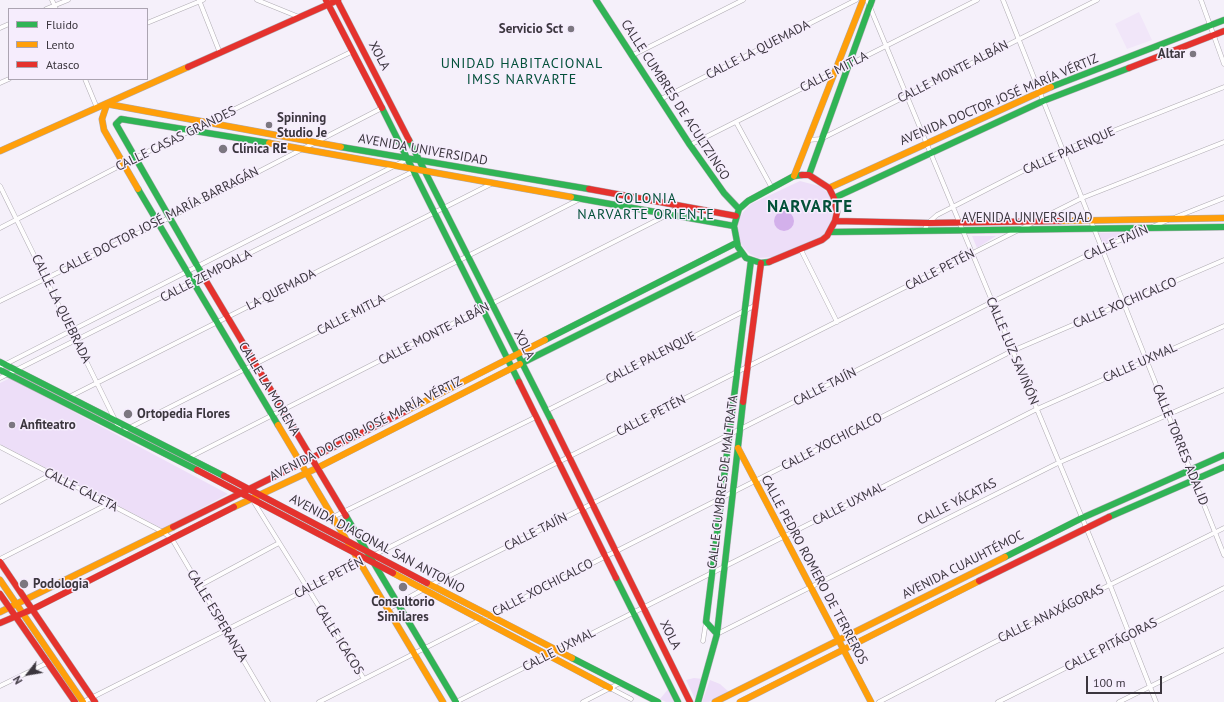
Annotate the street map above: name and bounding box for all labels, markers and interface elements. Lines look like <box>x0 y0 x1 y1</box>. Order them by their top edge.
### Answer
legend <box>8 8 148 80</box>
text: Fluido <box>46 17 78 32</box>
street label: CALLE CUMBRES DE ACULTZINGO <box>617 17 733 183</box>
street label: CALLE LA QUEMADA <box>703 17 813 83</box>
place label: Servicio Sct <box>499 21 563 37</box>
marker: Servicio Sct <box>566 24 576 34</box>
text: Lento <box>46 37 75 52</box>
street label: CALLE MONTE ALBÁN <box>895 37 1011 107</box>
street label: XOLA <box>365 39 393 73</box>
place label: Altar <box>1158 46 1185 62</box>
street label: CALLE MITLA <box>797 48 871 96</box>
marker: Altar <box>1188 49 1198 59</box>
street label: AVENIDA DOCTOR JOSÉ MARÍA VÉRTIZ <box>897 51 1101 149</box>
district label: UNIDAD HABITACIONAL IMSS NARVARTE <box>441 56 603 88</box>
text: Atasco <box>46 57 79 72</box>
street label: CALLE CASAS GRANDES <box>113 103 239 175</box>
place label: Spinning Studio Je <box>277 110 327 141</box>
marker: Spinning Studio Je <box>264 120 274 130</box>
street label: CALLE PALENQUE <box>1020 124 1118 178</box>
street label: AVENIDA UNIVERSIDAD <box>357 131 489 169</box>
place label: Clínica RE <box>232 141 287 157</box>
marker: Clínica RE <box>217 143 229 155</box>
street label: CALLE DOCTOR JOSÉ MARÍA BARRAGÁN <box>57 164 261 278</box>
district label: COLONIA NARVARTE ORIENTE <box>577 191 715 224</box>
district label: NARVARTE <box>767 197 853 217</box>
street label: AVENIDA UNIVERSIDAD <box>961 210 1093 226</box>
street label: CALLE TAJÍN <box>1081 222 1151 264</box>
street label: CALLE ZEMPOALA <box>158 246 254 306</box>
street label: CALLE PETÉN <box>903 246 977 294</box>
street label: CALLE LA QUEBRADA <box>28 252 94 366</box>
street label: LA QUEMADA <box>244 266 318 314</box>
street label: CALLE XOCHICALCO <box>1071 274 1179 332</box>
street label: CALLE MITLA <box>314 291 388 339</box>
street label: CALLE LUZ SAVIÑÓN <box>982 295 1042 407</box>
street label: CALLE MONTE ALBÁN <box>376 299 492 369</box>
street label: XOLA <box>510 328 538 362</box>
street label: CALLE PALENQUE <box>603 328 699 388</box>
street label: CALLE LA MORENA <box>235 339 303 439</box>
street label: CALLE UXMAL <box>1100 340 1180 386</box>
street label: CALLE TAJÍN <box>791 364 859 410</box>
street label: AVENIDA DOCTOR JOSÉ MARÍA VÉRTIZ <box>267 373 465 485</box>
street label: CALLE TORRES ADALID <box>1149 382 1211 508</box>
street label: CALLE PETÉN <box>614 392 688 440</box>
street label: CALLE CUMBRES DE MALTRATA <box>705 394 741 570</box>
place label: Ortopedia Flores <box>137 406 230 422</box>
marker: Ortopedia Flores <box>122 408 134 420</box>
street label: CALLE XOCHICALCO <box>779 410 885 474</box>
place label: Anfiteatro <box>20 417 76 433</box>
marker: Anfiteatro <box>7 420 17 430</box>
street label: CALLE CALETA <box>41 465 121 515</box>
street label: CALLE PEDRO ROMERO DE TERREROS <box>757 473 871 667</box>
street label: CALLE YÁCATAS <box>915 475 999 529</box>
street label: CALLE UXMAL <box>810 479 888 529</box>
street label: AVENIDA DIAGONAL SAN ANTONIO <box>287 491 467 597</box>
street label: CALLE TAJÍN <box>502 509 570 555</box>
street label: AVENIDA CUAUHTÉMOC <box>899 527 1027 603</box>
street label: CALLE PETÉN <box>292 554 366 602</box>
street label: CALLE XOCHICALCO <box>490 556 596 620</box>
street label: CALLE ESPERANZA <box>183 567 251 665</box>
place label: Podologia <box>33 576 89 592</box>
marker: Podologia <box>18 578 30 590</box>
marker: Consultorio Similares <box>397 581 409 593</box>
street label: CALLE ANAXÁGORAS <box>996 582 1106 646</box>
place label: Consultorio Similares <box>371 594 435 625</box>
street label: CALLE ICACOS <box>311 602 367 678</box>
street label: CALLE PITÁGORAS <box>1062 615 1160 675</box>
street label: XOLA <box>656 618 684 652</box>
street label: CALLE UXMAL <box>520 625 598 675</box>
north arrow <box>8 654 48 694</box>
scale bar <box>1088 668 1164 694</box>
text: N <box>10 673 26 687</box>
text: 100 m <box>1093 675 1126 690</box>

